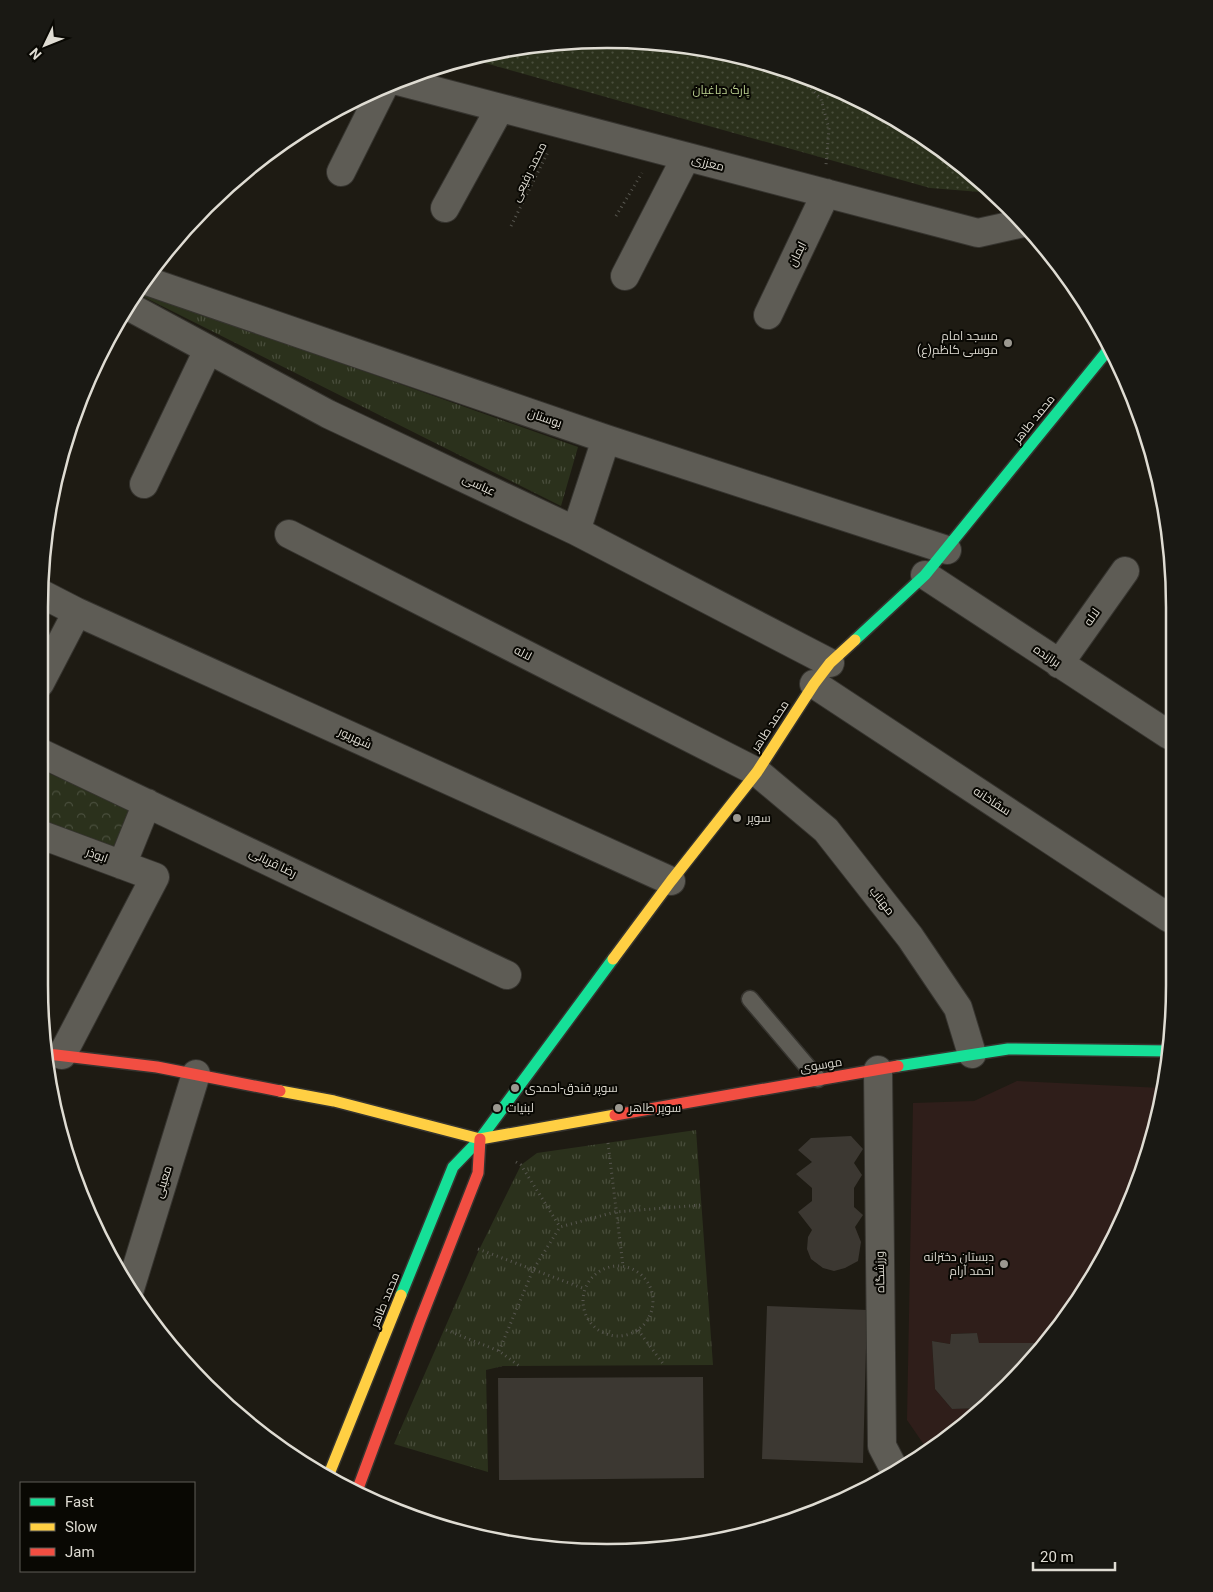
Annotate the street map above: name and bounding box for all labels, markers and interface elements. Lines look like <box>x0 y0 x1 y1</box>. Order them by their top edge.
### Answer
north arrow <box>20 20 70 70</box>
text: N <box>26 45 45 63</box>
park label: پارک دباغیان <box>693 83 750 99</box>
street label: محمد رفیعی <box>509 140 549 204</box>
street label: معززی <box>690 152 726 174</box>
street label: ایمان <box>785 239 809 269</box>
place label: مسجد امام موسی کاظم(ع) <box>917 329 998 358</box>
marker: مسجد امام موسی کاظم(ع) <box>1002 337 1014 349</box>
street label: محمد طاهر <box>1010 392 1058 447</box>
street label: بوستان <box>526 406 564 430</box>
street label: عباسی <box>460 471 498 499</box>
street label: لاله <box>1081 606 1103 628</box>
street label: برازنده <box>1031 642 1063 670</box>
street label: لاله <box>512 643 534 663</box>
street label: محمد طاهر <box>748 698 792 755</box>
street label: شهریور <box>335 724 374 751</box>
street label: سقاخانه <box>971 784 1013 818</box>
place label: سوپر <box>746 811 771 827</box>
marker: سوپر <box>731 812 743 824</box>
street label: ابوذر <box>83 844 110 865</box>
street label: رضا قربانی <box>247 846 299 880</box>
street label: مهتاب <box>867 884 897 918</box>
street label: موسوی <box>799 1055 843 1075</box>
place label: سوپر فندق-احمدی <box>525 1081 618 1097</box>
marker: سوپر فندق-احمدی <box>509 1082 521 1094</box>
place label: لبنیات <box>507 1101 534 1115</box>
place label: سوپر طاهر <box>628 1101 681 1117</box>
marker: لبنیات <box>491 1102 503 1114</box>
marker: سوپر طاهر <box>613 1102 625 1114</box>
street label: معینی <box>151 1164 175 1200</box>
place label: دبستان دخترانه احمد آرام <box>924 1250 994 1279</box>
street label: ورزشگاه <box>873 1251 887 1293</box>
marker: دبستان دخترانه احمد آرام <box>998 1258 1010 1270</box>
street label: محمد طاهر <box>367 1270 402 1330</box>
legend <box>20 1482 195 1572</box>
text: Fast <box>65 1493 94 1511</box>
text: Slow <box>65 1518 97 1536</box>
scale bar <box>1033 1540 1116 1572</box>
text: Jam <box>65 1543 95 1561</box>
text: 20 m <box>1040 1548 1074 1566</box>

